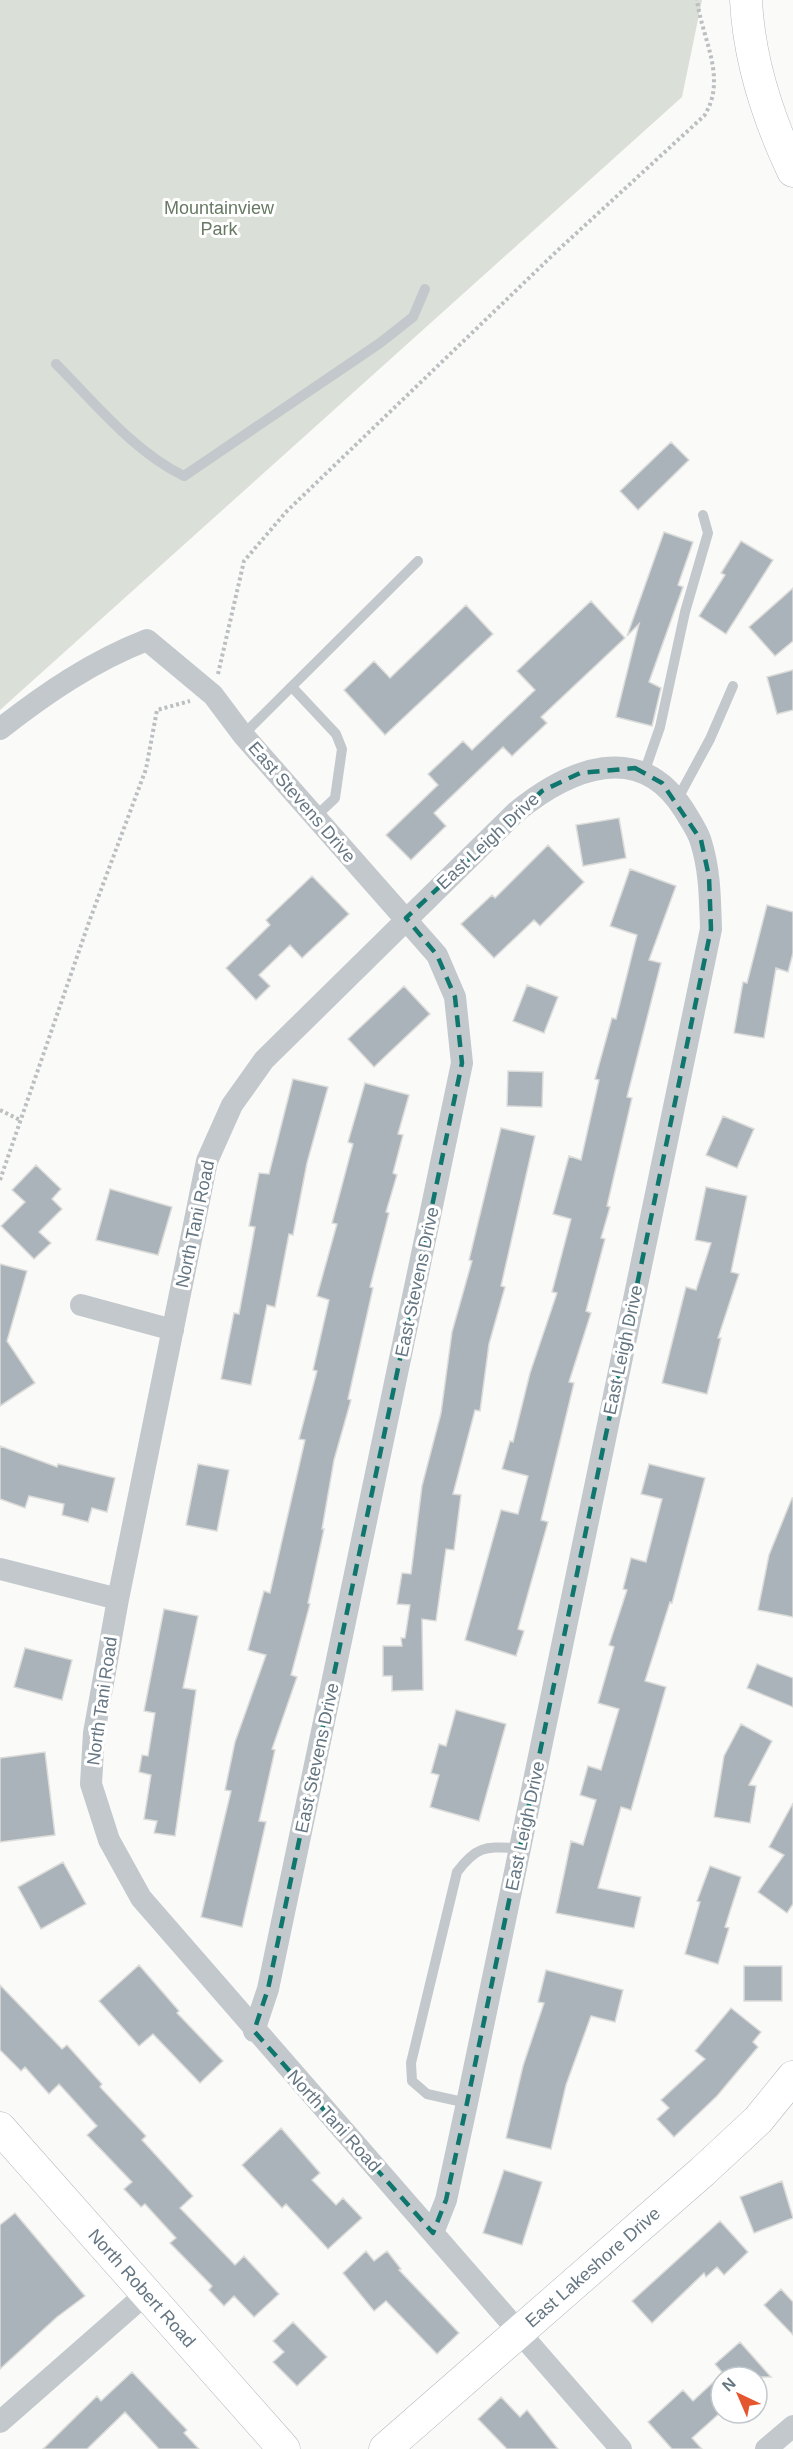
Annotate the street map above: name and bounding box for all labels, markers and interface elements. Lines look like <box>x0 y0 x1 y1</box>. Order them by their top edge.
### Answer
park label: Mountainview Park <box>164 198 275 239</box>
street label: East Stevens Drive <box>244 738 360 866</box>
street label: East Leigh Drive <box>433 789 543 893</box>
street label: North Tani Road <box>172 1158 218 1290</box>
street label: East Stevens Drive <box>391 1205 443 1359</box>
street label: East Leigh Drive <box>599 1283 647 1417</box>
street label: North Tani Road <box>83 1635 121 1767</box>
street label: East Stevens Drive <box>291 1681 343 1835</box>
street label: East Leigh Drive <box>501 1759 549 1893</box>
street label: North Tani Road <box>283 2066 385 2176</box>
street label: East Lakeshore Drive <box>521 2203 664 2332</box>
street label: North Robert Road <box>84 2225 199 2352</box>
north arrow <box>709 2365 769 2425</box>
text: N <box>719 2374 739 2395</box>

